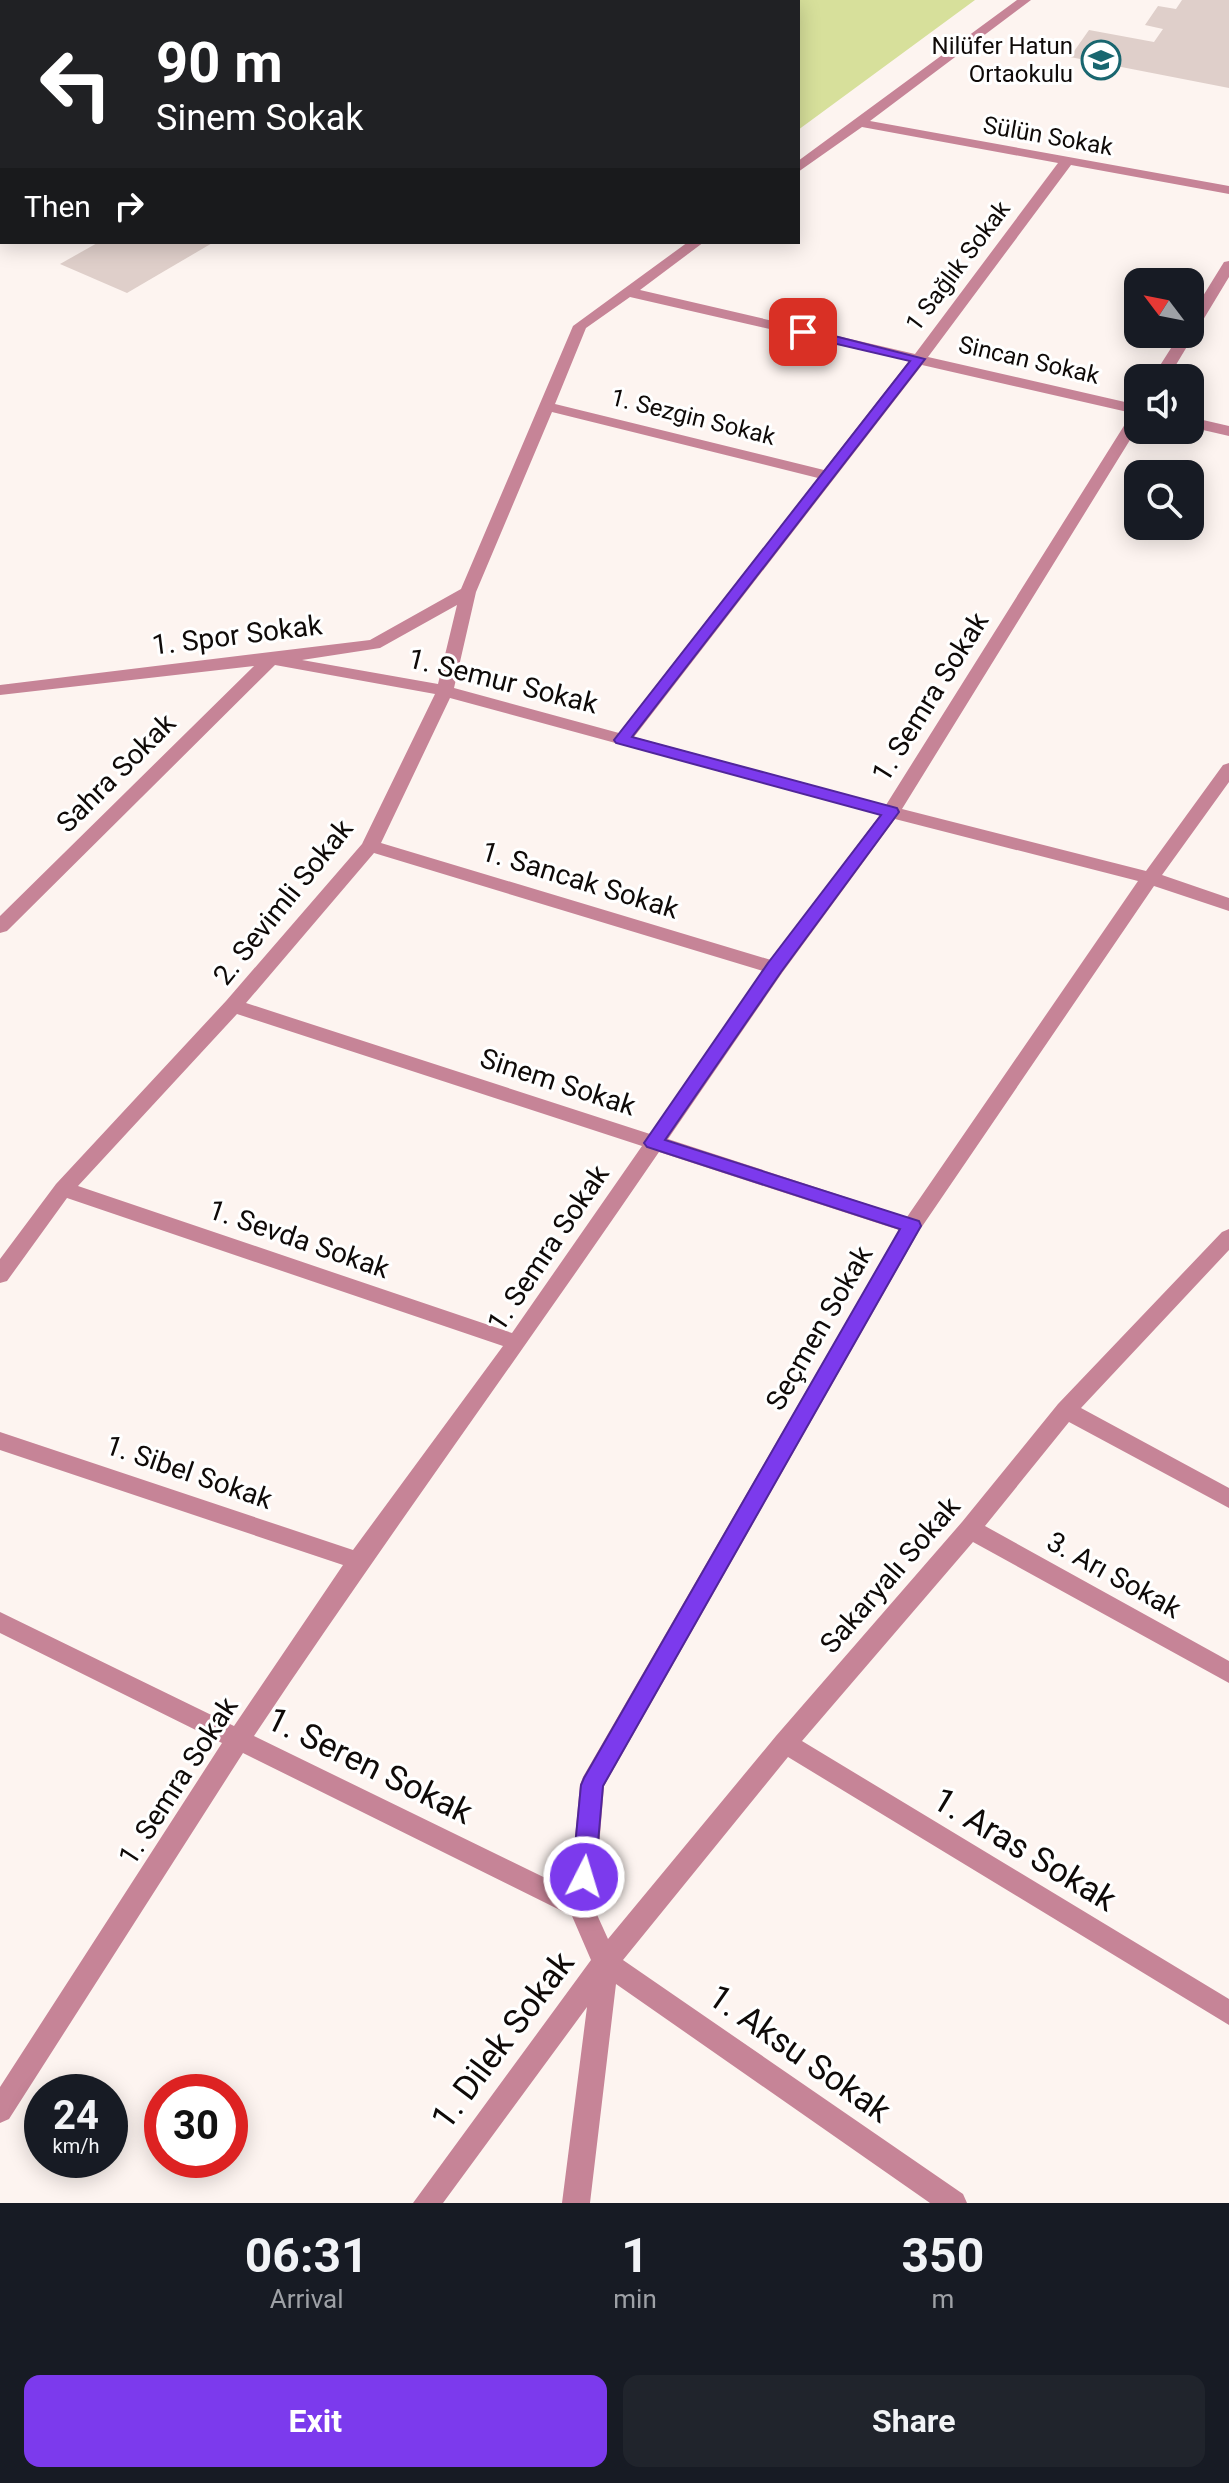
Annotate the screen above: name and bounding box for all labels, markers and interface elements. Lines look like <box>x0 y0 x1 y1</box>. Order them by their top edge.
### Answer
text: 90 m <box>156 30 283 96</box>
icon: left <box>24 32 128 136</box>
place label: Nilüfer Hatun Ortaokulu <box>932 32 1073 88</box>
school or university icon: Nilüfer Hatun Ortaokulu <box>1080 39 1122 81</box>
text: Sinem Sokak <box>156 97 364 139</box>
street label: Sülün Sokak <box>981 111 1116 161</box>
icon: right <box>107 184 151 228</box>
text: Then <box>24 189 91 224</box>
street label: 1 Sağlık Sokak <box>900 195 1016 336</box>
north arrow <box>1124 268 1204 348</box>
map controls <box>1124 268 1204 540</box>
pin <box>769 298 837 366</box>
icon: arrive <box>781 310 825 354</box>
street label: Sincan Sokak <box>956 330 1103 390</box>
button: sound <box>1124 364 1204 444</box>
street label: 1. Sezgin Sokak <box>608 383 779 451</box>
button: search <box>1124 460 1204 540</box>
street label: 1. Semra Sokak <box>865 606 996 788</box>
street label: 1. Spor Sokak <box>150 608 325 662</box>
street label: 1. Semur Sokak <box>405 642 602 721</box>
street label: Sahra Sokak <box>50 706 183 839</box>
street label: 2. Sevimli Sokak <box>206 812 360 991</box>
street label: 1. Sancak Sokak <box>477 834 683 926</box>
street label: Sinem Sokak <box>476 1041 641 1123</box>
street label: 1. Semra Sokak <box>480 1158 616 1337</box>
street label: 1. Sevda Sokak <box>204 1193 394 1286</box>
street label: Seçmen Sokak <box>759 1239 880 1416</box>
street label: 1. Sibel Sokak <box>101 1428 277 1516</box>
street label: Sakaryalı Sokak <box>813 1490 967 1660</box>
street label: 3. Arı Sokak <box>1041 1525 1187 1626</box>
street label: 1. Semra Sokak <box>111 1690 245 1871</box>
street label: 1. Seren Sokak <box>261 1698 480 1832</box>
street label: 1. Aras Sokak <box>926 1779 1124 1920</box>
position arrow <box>542 1835 626 1919</box>
street label: 1. Dilek Sokak <box>422 1943 582 2137</box>
street label: 1. Aksu Sokak <box>701 1975 899 2131</box>
speed limit sign: 30 <box>144 2074 248 2178</box>
text: 24 <box>53 2092 99 2139</box>
text: km/h <box>53 2134 99 2158</box>
text: 06:31 <box>245 2227 368 2284</box>
text: 1 <box>621 2227 649 2284</box>
text: 350 <box>902 2227 984 2284</box>
text: Arrival <box>270 2284 344 2314</box>
text: min <box>613 2284 657 2314</box>
text: m <box>931 2284 954 2314</box>
button: Exit <box>24 2375 607 2467</box>
button: Share <box>623 2375 1205 2467</box>

